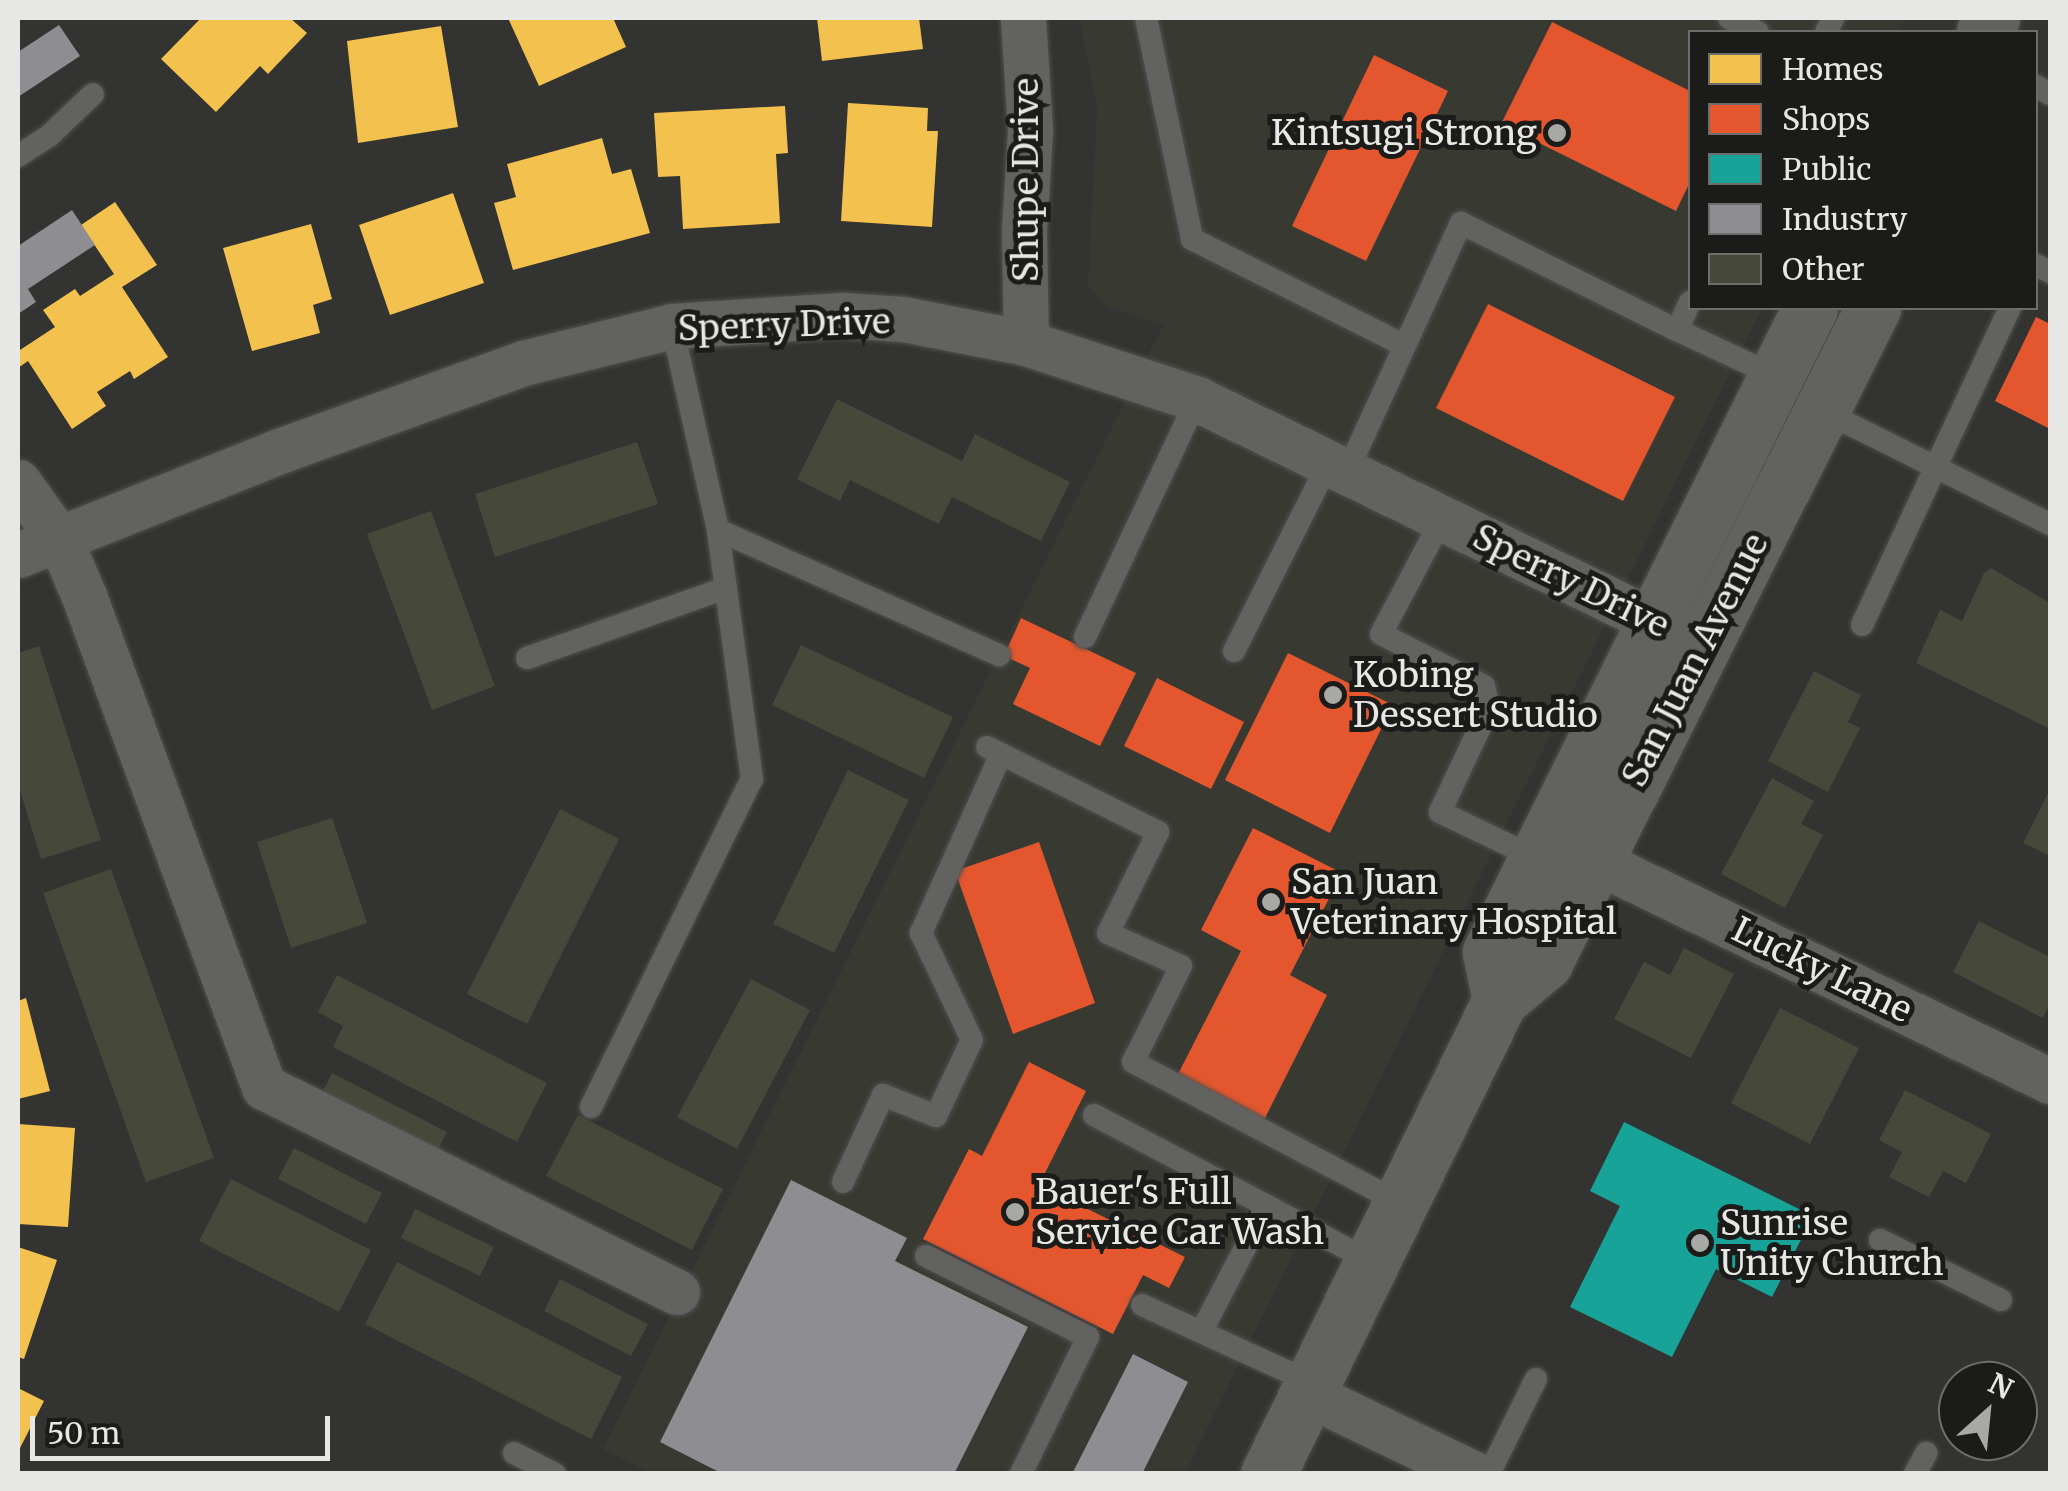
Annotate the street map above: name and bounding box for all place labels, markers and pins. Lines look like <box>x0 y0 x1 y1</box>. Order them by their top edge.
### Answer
place label: Kintsugi Strong <box>1271 112 1537 154</box>
marker: Kintsugi Strong <box>1546 122 1568 144</box>
place label: Kobing Dessert Studio <box>1353 654 1598 736</box>
marker: Kobing Dessert Studio <box>1322 684 1344 706</box>
place label: San Juan Veterinary Hospital <box>1291 861 1617 943</box>
marker: San Juan Veterinary Hospital <box>1260 891 1282 913</box>
place label: Bauer's Full Service Car Wash <box>1035 1171 1324 1253</box>
marker: Bauer's Full Service Car Wash <box>1004 1201 1026 1223</box>
place label: Sunrise Unity Church <box>1720 1202 1944 1284</box>
marker: Sunrise Unity Church <box>1689 1232 1711 1254</box>

